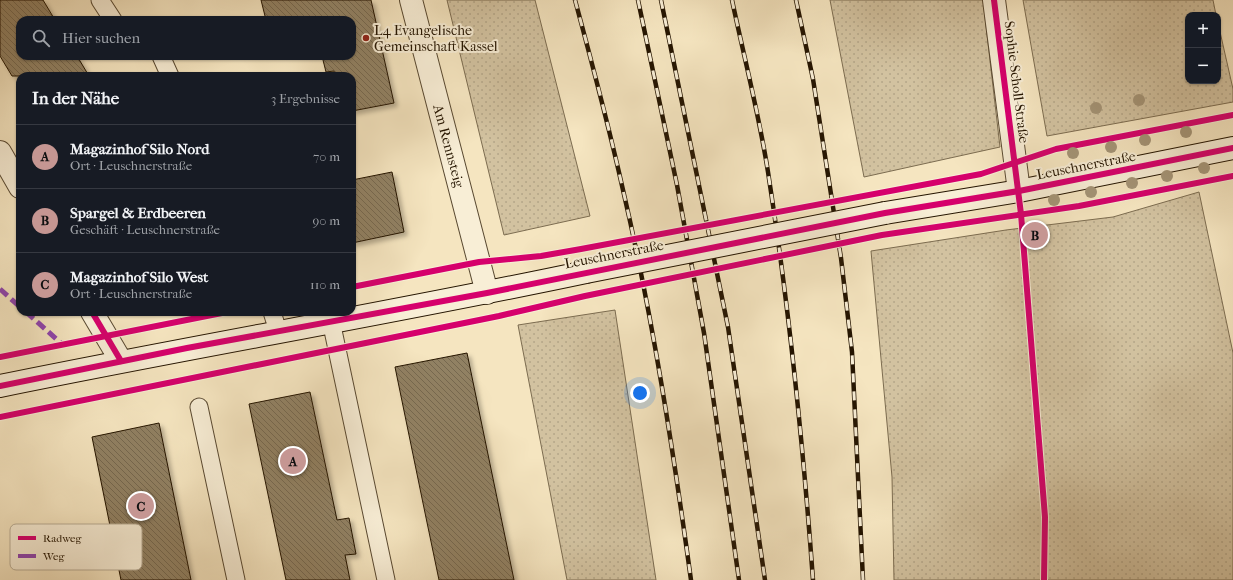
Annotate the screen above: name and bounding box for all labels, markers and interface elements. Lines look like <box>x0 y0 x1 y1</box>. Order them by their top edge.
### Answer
map controls <box>1185 12 1221 84</box>
button: + <box>1185 12 1221 48</box>
search box <box>16 16 356 60</box>
street label: Sophie-Scholl-Straße <box>1001 20 1032 144</box>
place label: L4 Evangelische Gemeinschaft Kassel <box>374 22 498 55</box>
icon: search <box>30 27 52 49</box>
text: Hier suchen <box>62 29 140 47</box>
marker: L4 Evangelische Gemeinschaft Kassel <box>361 33 371 43</box>
button: − <box>1185 48 1221 84</box>
text: In der Nähe <box>32 88 119 108</box>
text: 3 Ergebnisse <box>271 91 340 106</box>
street label: Am Rennsteig <box>429 102 468 190</box>
text: Magazinhof Silo Nord <box>70 140 209 158</box>
street label: Leuschnerstraße <box>1035 148 1137 183</box>
text: A <box>41 149 49 164</box>
text: 70 m <box>313 149 340 164</box>
text: Ort · Leuschnerstraße <box>70 158 192 173</box>
text: Spargel & Erdbeeren <box>70 204 206 222</box>
text: B <box>41 213 49 228</box>
text: 90 m <box>312 213 340 228</box>
pin: B <box>1022 220 1048 250</box>
text: Geschäft · Leuschnerstraße <box>70 222 220 237</box>
street label: Leuschnerstraße <box>563 237 665 272</box>
text: Magazinhof Silo West <box>70 268 208 286</box>
text: C <box>41 277 49 292</box>
text: 110 m <box>310 277 340 292</box>
text: Ort · Leuschnerstraße <box>70 286 192 301</box>
your location <box>630 383 650 403</box>
pin: A <box>280 446 306 476</box>
pin: C <box>128 491 154 521</box>
legend <box>10 524 142 570</box>
text: Radweg <box>43 532 82 545</box>
text: Weg <box>42 550 65 563</box>

